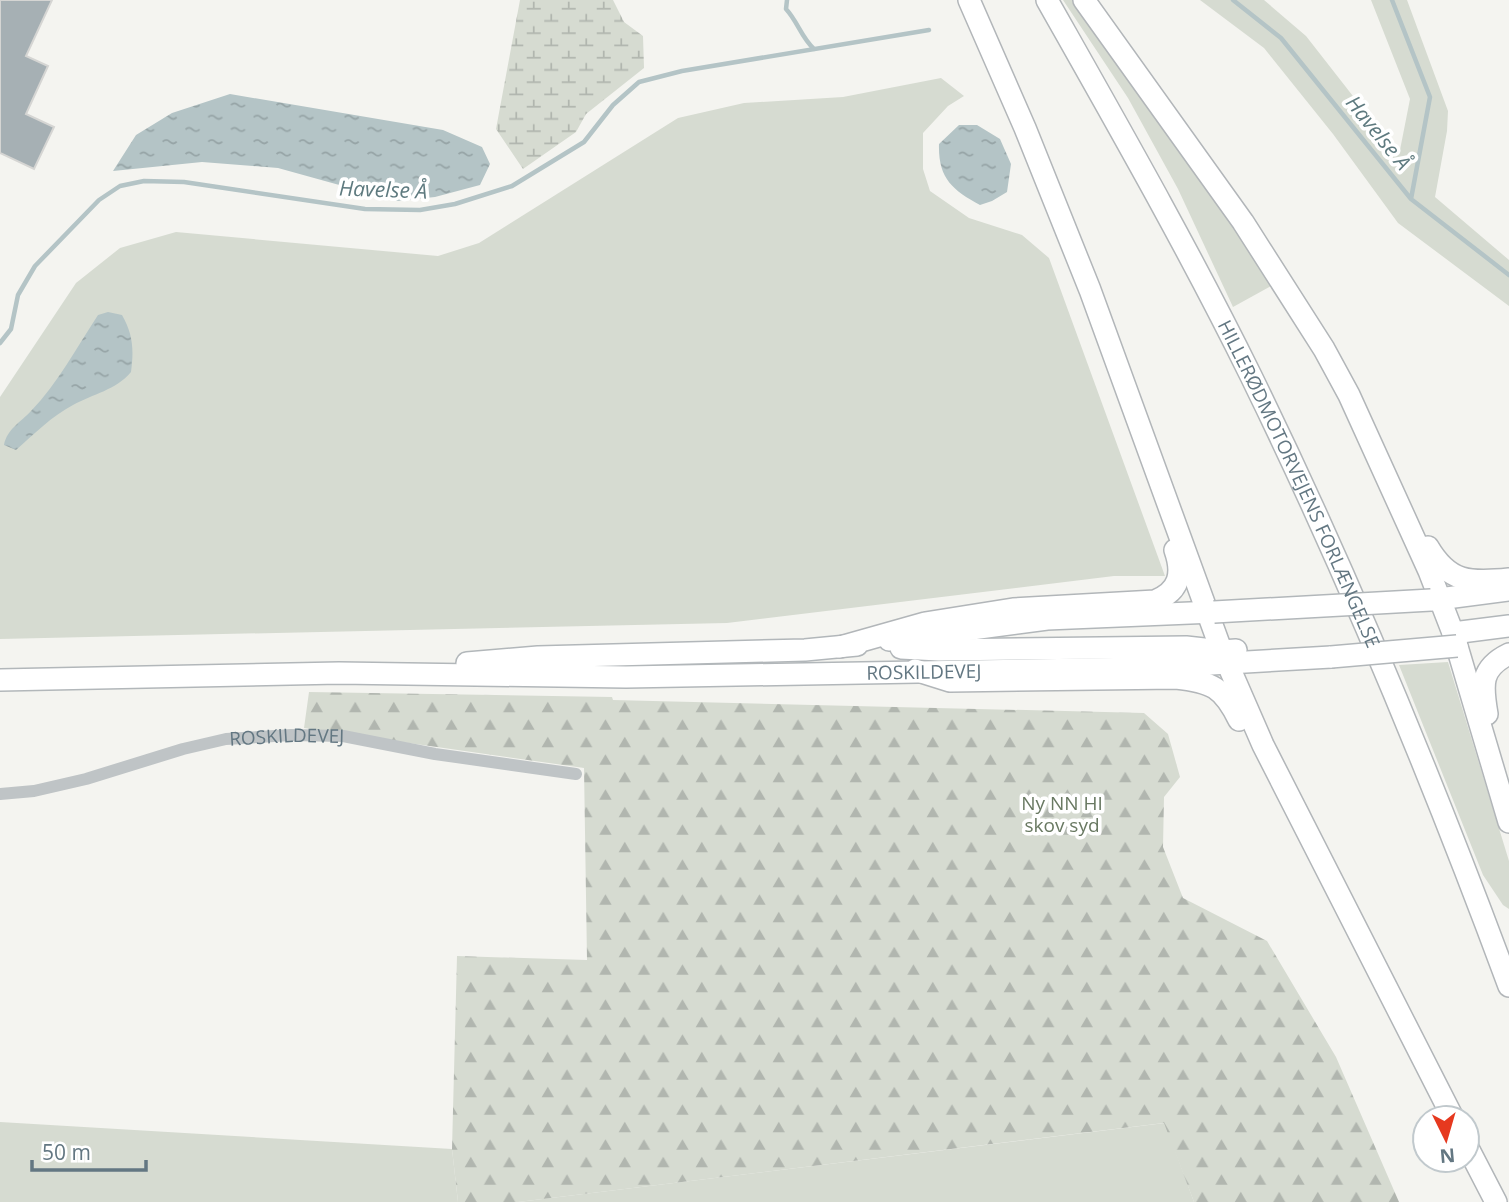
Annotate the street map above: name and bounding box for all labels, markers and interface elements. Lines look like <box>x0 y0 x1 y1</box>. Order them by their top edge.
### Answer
water label: Havelse Å <box>1340 89 1417 176</box>
water label: Havelse Å <box>338 173 428 205</box>
street label: HILLERØDMOTORVEJENS FORLÆNGELSE <box>1212 316 1386 652</box>
street label: ROSKILDEVEJ <box>866 658 982 686</box>
street label: ROSKILDEVEJ <box>228 722 345 752</box>
park label: Ny NN HI skov syd <box>1021 790 1103 838</box>
north arrow <box>1411 1104 1481 1174</box>
scale bar <box>32 1128 145 1172</box>
text: 50 m <box>42 1138 91 1166</box>
text: N <box>1439 1142 1456 1170</box>

